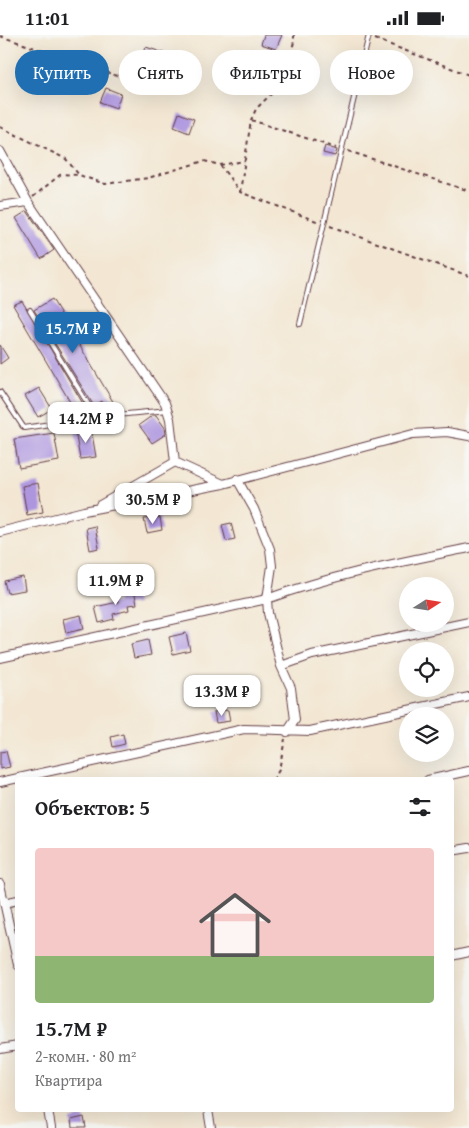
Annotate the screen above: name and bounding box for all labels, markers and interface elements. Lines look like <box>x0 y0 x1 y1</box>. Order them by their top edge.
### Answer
text: 11:01 <box>25 4 70 32</box>
chip: Купить <box>15 50 109 95</box>
chip: Снять <box>119 50 202 95</box>
chip: Фильтры <box>212 50 320 95</box>
chip: Новое <box>330 50 413 95</box>
pin: 15.7M ₽ <box>27 311 119 354</box>
text: 15.7M ₽ <box>46 316 100 340</box>
pin: 14.2M ₽ <box>40 401 132 444</box>
text: 14.2M ₽ <box>59 406 113 430</box>
pin: 30.5M ₽ <box>107 483 199 525</box>
text: 30.5M ₽ <box>126 487 180 511</box>
pin: 11.9M ₽ <box>70 563 162 606</box>
text: 11.9M ₽ <box>89 568 143 592</box>
north arrow <box>399 577 454 633</box>
map controls <box>399 577 454 762</box>
button: locate <box>399 642 454 697</box>
pin: 13.3M ₽ <box>176 675 268 717</box>
text: 13.3M ₽ <box>195 679 249 703</box>
button: layers <box>399 707 454 762</box>
text: Объектов: 5 <box>35 792 150 823</box>
icon: filters <box>406 793 434 821</box>
icon: home <box>190 880 280 970</box>
text: 15.7M ₽ <box>35 1013 107 1044</box>
text: 2-комн. · 80 m² <box>35 1044 136 1068</box>
text: Квартира <box>35 1068 102 1092</box>

